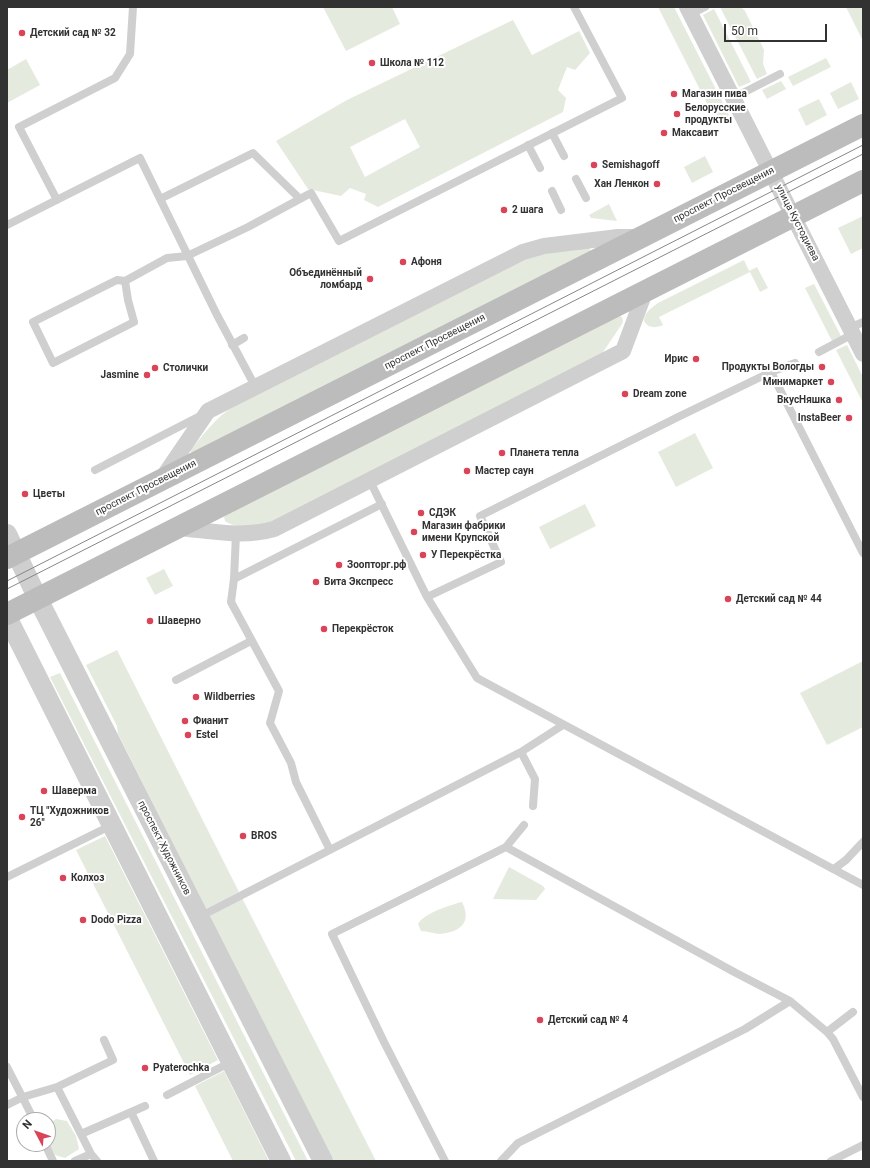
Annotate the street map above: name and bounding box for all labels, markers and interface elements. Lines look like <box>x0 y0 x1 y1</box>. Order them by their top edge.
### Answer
scale bar <box>726 16 829 42</box>
text: 50 m <box>731 24 758 38</box>
place label: Детский сад № 32 <box>30 27 116 39</box>
marker: Детский сад № 32 <box>17 28 27 38</box>
place label: Школа № 112 <box>380 57 444 69</box>
marker: Школа № 112 <box>367 58 377 68</box>
place label: Магазин пива <box>682 88 747 100</box>
marker: Магазин пива <box>669 89 679 99</box>
place label: Белорусские продукты <box>685 102 746 126</box>
marker: Белорусские продукты <box>672 109 682 119</box>
place label: Максавит <box>672 127 719 139</box>
marker: Максавит <box>659 128 669 138</box>
place label: Semishagoff <box>602 159 659 171</box>
marker: Semishagoff <box>589 160 599 170</box>
street label: проспект Просвещения <box>672 164 776 226</box>
place label: Хан Ленкон <box>594 178 649 190</box>
marker: Хан Ленкон <box>652 179 662 189</box>
street label: улица Кустодиева <box>773 183 821 263</box>
place label: 2 шага <box>512 204 543 216</box>
marker: 2 шага <box>499 205 509 215</box>
place label: Афоня <box>411 256 442 268</box>
marker: Афоня <box>398 257 408 267</box>
place label: Объединённый ломбард <box>289 267 362 290</box>
marker: Объединённый ломбард <box>365 274 375 284</box>
street label: проспект Просвещения <box>383 311 487 373</box>
place label: Ирис <box>665 353 688 365</box>
marker: Ирис <box>691 354 701 364</box>
place label: Продукты Вологды <box>722 361 814 373</box>
place label: Столички <box>163 362 208 374</box>
marker: Продукты Вологды <box>817 362 827 372</box>
marker: Столички <box>150 363 160 373</box>
place label: Jasmine <box>101 369 139 381</box>
marker: Jasmine <box>142 370 152 380</box>
place label: Минимаркет <box>763 376 823 388</box>
marker: Минимаркет <box>826 377 836 387</box>
place label: Dream zone <box>633 388 687 400</box>
marker: Dream zone <box>620 389 630 399</box>
place label: ВкусНяшка <box>777 394 831 406</box>
marker: ВкусНяшка <box>834 395 844 405</box>
place label: InstaBeer <box>798 412 841 424</box>
marker: InstaBeer <box>844 413 854 423</box>
place label: Планета тепла <box>510 447 579 459</box>
marker: Планета тепла <box>497 448 507 458</box>
street label: проспект Просвещения <box>94 457 198 519</box>
place label: Мастер саун <box>475 465 534 477</box>
marker: Мастер саун <box>462 466 472 476</box>
place label: Цветы <box>33 488 65 500</box>
marker: Цветы <box>20 489 30 499</box>
place label: СДЭК <box>429 507 456 519</box>
marker: СДЭК <box>416 508 426 518</box>
place label: Магазин фабрики имени Крупской <box>422 520 505 544</box>
marker: Магазин фабрики имени Крупской <box>409 527 419 537</box>
place label: У Перекрёстка <box>431 549 501 561</box>
marker: У Перекрёстка <box>418 550 428 560</box>
place label: Зоопторг.рф <box>347 559 406 571</box>
marker: Зоопторг.рф <box>334 560 344 570</box>
place label: Вита Экспресс <box>324 576 393 588</box>
marker: Вита Экспресс <box>311 577 321 587</box>
place label: Детский сад № 44 <box>736 593 822 605</box>
marker: Детский сад № 44 <box>723 594 733 604</box>
place label: Шаверно <box>158 615 201 627</box>
marker: Шаверно <box>145 616 155 626</box>
place label: Перекрёсток <box>332 623 394 635</box>
marker: Перекрёсток <box>319 624 329 634</box>
place label: Wildberries <box>204 691 255 703</box>
marker: Wildberries <box>191 692 201 702</box>
place label: Фианит <box>193 715 229 727</box>
marker: Фианит <box>180 716 190 726</box>
place label: Estel <box>196 729 218 741</box>
marker: Estel <box>183 730 193 740</box>
place label: Шаверма <box>52 785 97 797</box>
marker: Шаверма <box>39 786 49 796</box>
street label: проспект Художников <box>135 799 193 897</box>
place label: ТЦ "Художников 26" <box>30 805 109 828</box>
marker: ТЦ "Художников 26" <box>17 812 27 822</box>
place label: BROS <box>251 830 277 842</box>
marker: BROS <box>238 831 248 841</box>
place label: Колхоз <box>71 872 104 884</box>
marker: Колхоз <box>58 873 68 883</box>
place label: Dodo Pizza <box>91 914 142 926</box>
marker: Dodo Pizza <box>78 915 88 925</box>
place label: Детский сад № 4 <box>548 1014 628 1026</box>
marker: Детский сад № 4 <box>535 1015 545 1025</box>
place label: Pyaterochka <box>153 1062 209 1074</box>
marker: Pyaterochka <box>140 1063 150 1073</box>
north arrow <box>16 1112 56 1152</box>
text: N <box>20 1117 35 1132</box>

